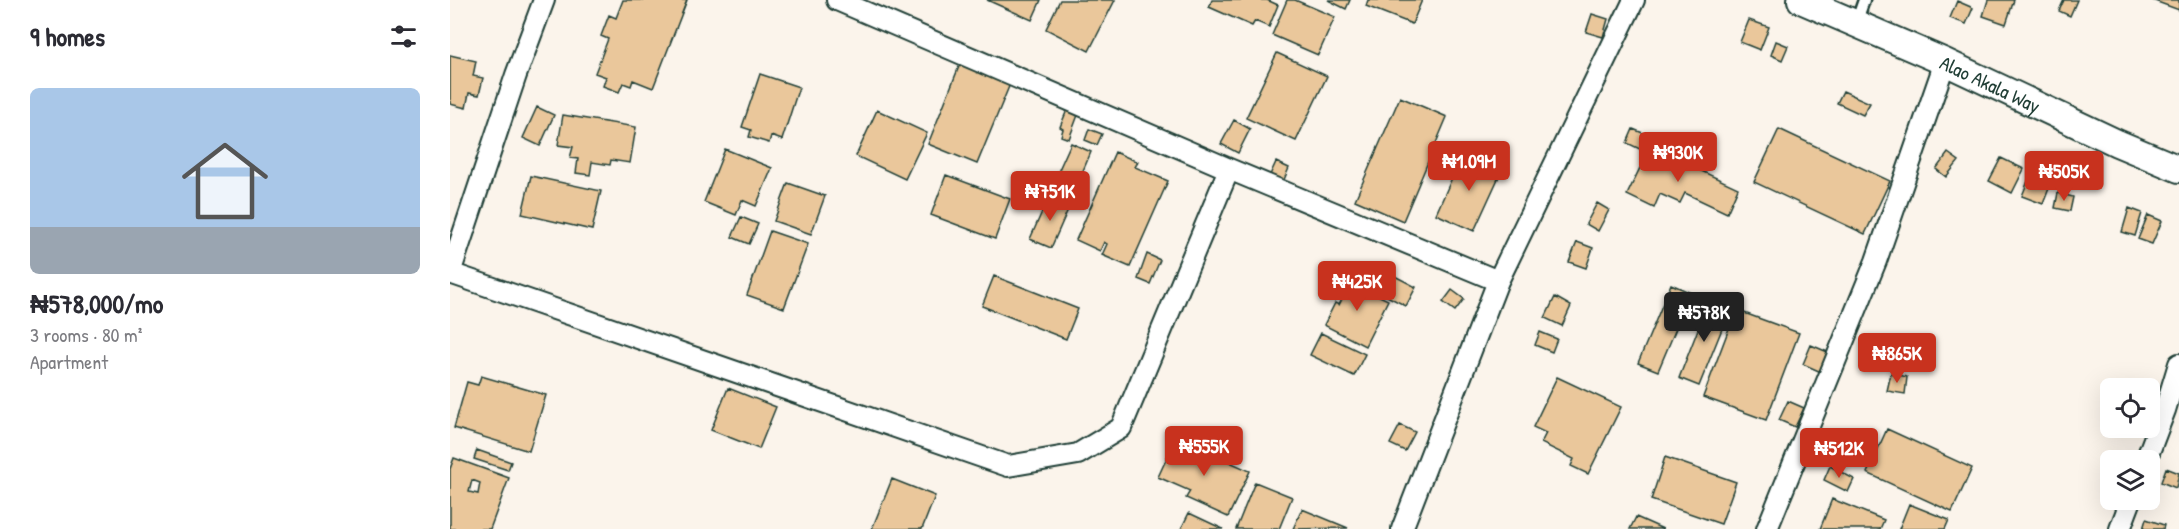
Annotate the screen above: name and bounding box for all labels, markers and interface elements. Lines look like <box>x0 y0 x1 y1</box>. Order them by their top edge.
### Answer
text: 9 homes <box>30 19 105 54</box>
icon: filters <box>387 20 420 53</box>
street label: Alao Akala Way <box>1936 48 2045 119</box>
icon: home <box>171 127 279 235</box>
pin: ₦930K <box>1636 132 1720 183</box>
text: ₦930K <box>1653 138 1703 165</box>
pin: ₦1.09M <box>1420 141 1518 192</box>
text: ₦1.09M <box>1442 147 1496 174</box>
pin: ₦505K <box>2022 151 2106 202</box>
text: ₦505K <box>2039 157 2089 184</box>
pin: ₦751K <box>1008 171 1092 222</box>
text: ₦751K <box>1025 177 1075 204</box>
pin: ₦425K <box>1315 261 1399 312</box>
text: ₦425K <box>1332 267 1382 294</box>
text: ₦578,000/mo <box>30 286 163 321</box>
pin: ₦578K <box>1662 292 1746 343</box>
text: ₦578K <box>1678 298 1730 325</box>
text: 3 rooms · 80 m² <box>30 321 142 348</box>
pin: ₦865K <box>1855 333 1939 384</box>
text: ₦865K <box>1872 339 1922 366</box>
text: Apartment <box>30 348 108 375</box>
map controls <box>2100 378 2160 510</box>
button: locate <box>2100 378 2160 438</box>
pin: ₦555K <box>1162 426 1246 477</box>
pin: ₦512K <box>1797 428 1881 479</box>
text: ₦555K <box>1179 432 1229 459</box>
text: ₦512K <box>1814 434 1864 461</box>
button: layers <box>2100 450 2160 510</box>

